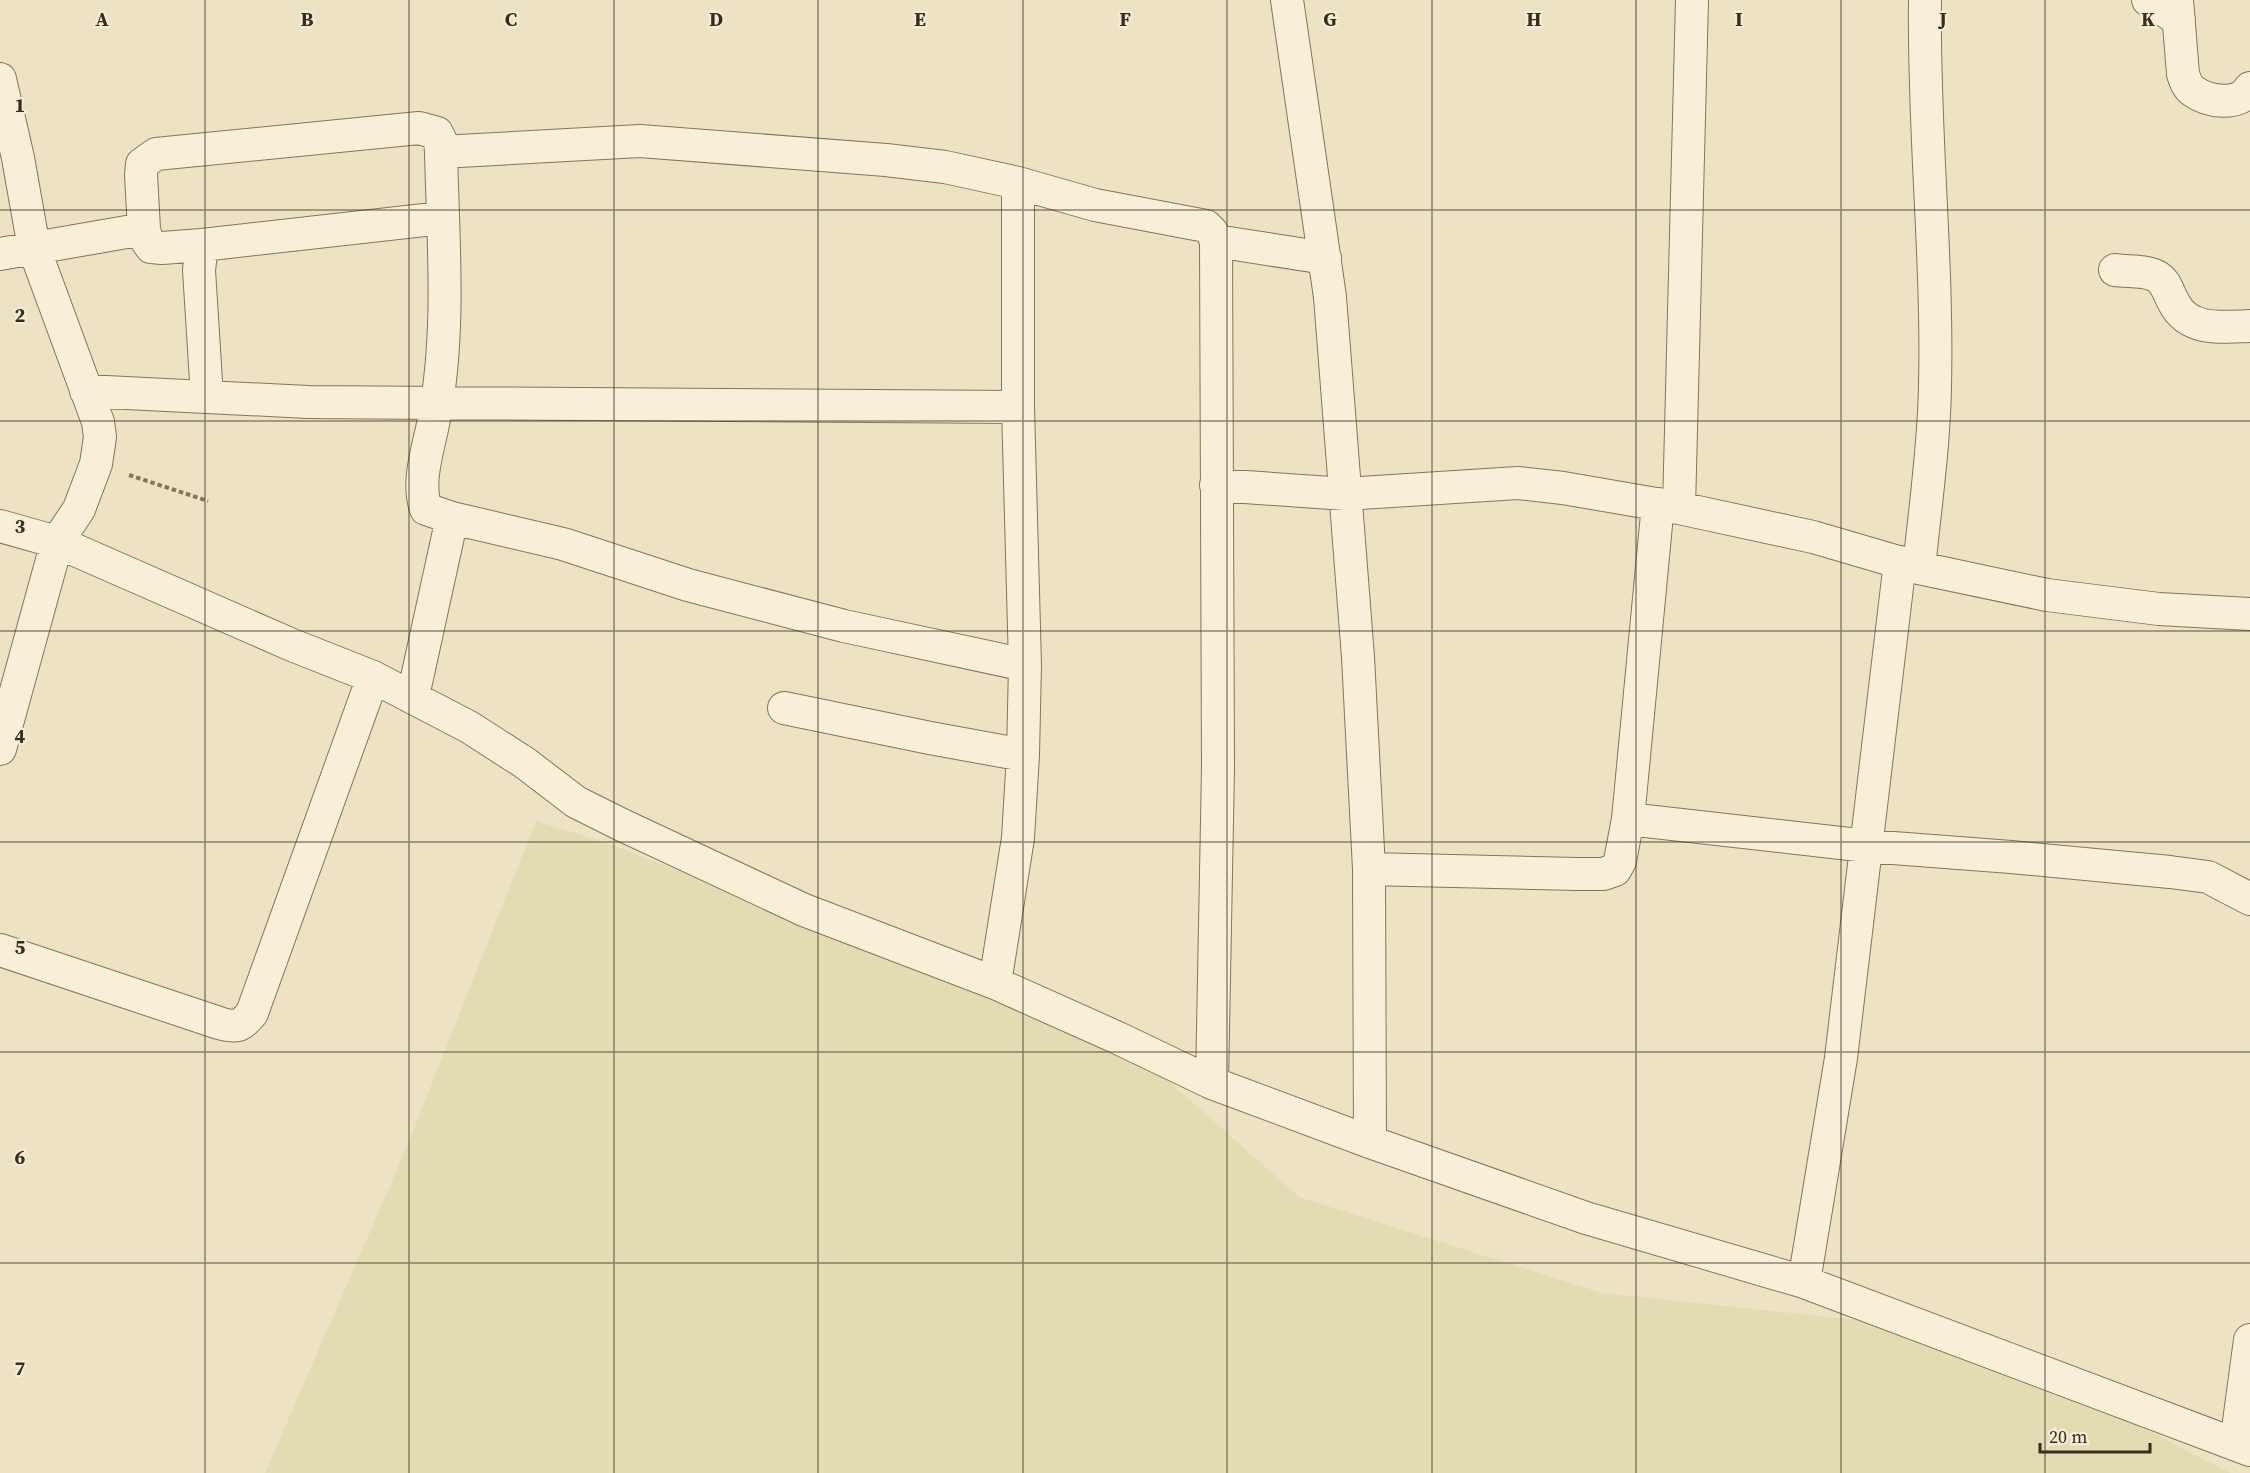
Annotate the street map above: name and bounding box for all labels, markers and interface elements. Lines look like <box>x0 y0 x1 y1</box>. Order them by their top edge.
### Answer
text: A <box>95 5 109 33</box>
text: B <box>300 5 314 33</box>
text: C <box>505 5 517 33</box>
text: D <box>709 5 723 33</box>
text: E <box>914 5 926 33</box>
text: F <box>1119 5 1131 33</box>
text: G <box>1323 5 1337 33</box>
text: H <box>1526 5 1542 33</box>
text: I <box>1735 5 1743 33</box>
text: J <box>1937 5 1947 33</box>
text: K <box>2141 5 2155 33</box>
text: 1 <box>15 91 25 119</box>
text: 2 <box>15 301 26 329</box>
text: 3 <box>15 512 26 540</box>
text: 4 <box>15 722 26 750</box>
text: 5 <box>15 933 26 961</box>
text: 6 <box>15 1143 26 1171</box>
text: 7 <box>15 1354 26 1382</box>
scale bar <box>2040 1416 2150 1454</box>
text: 20 m <box>2049 1424 2087 1449</box>

